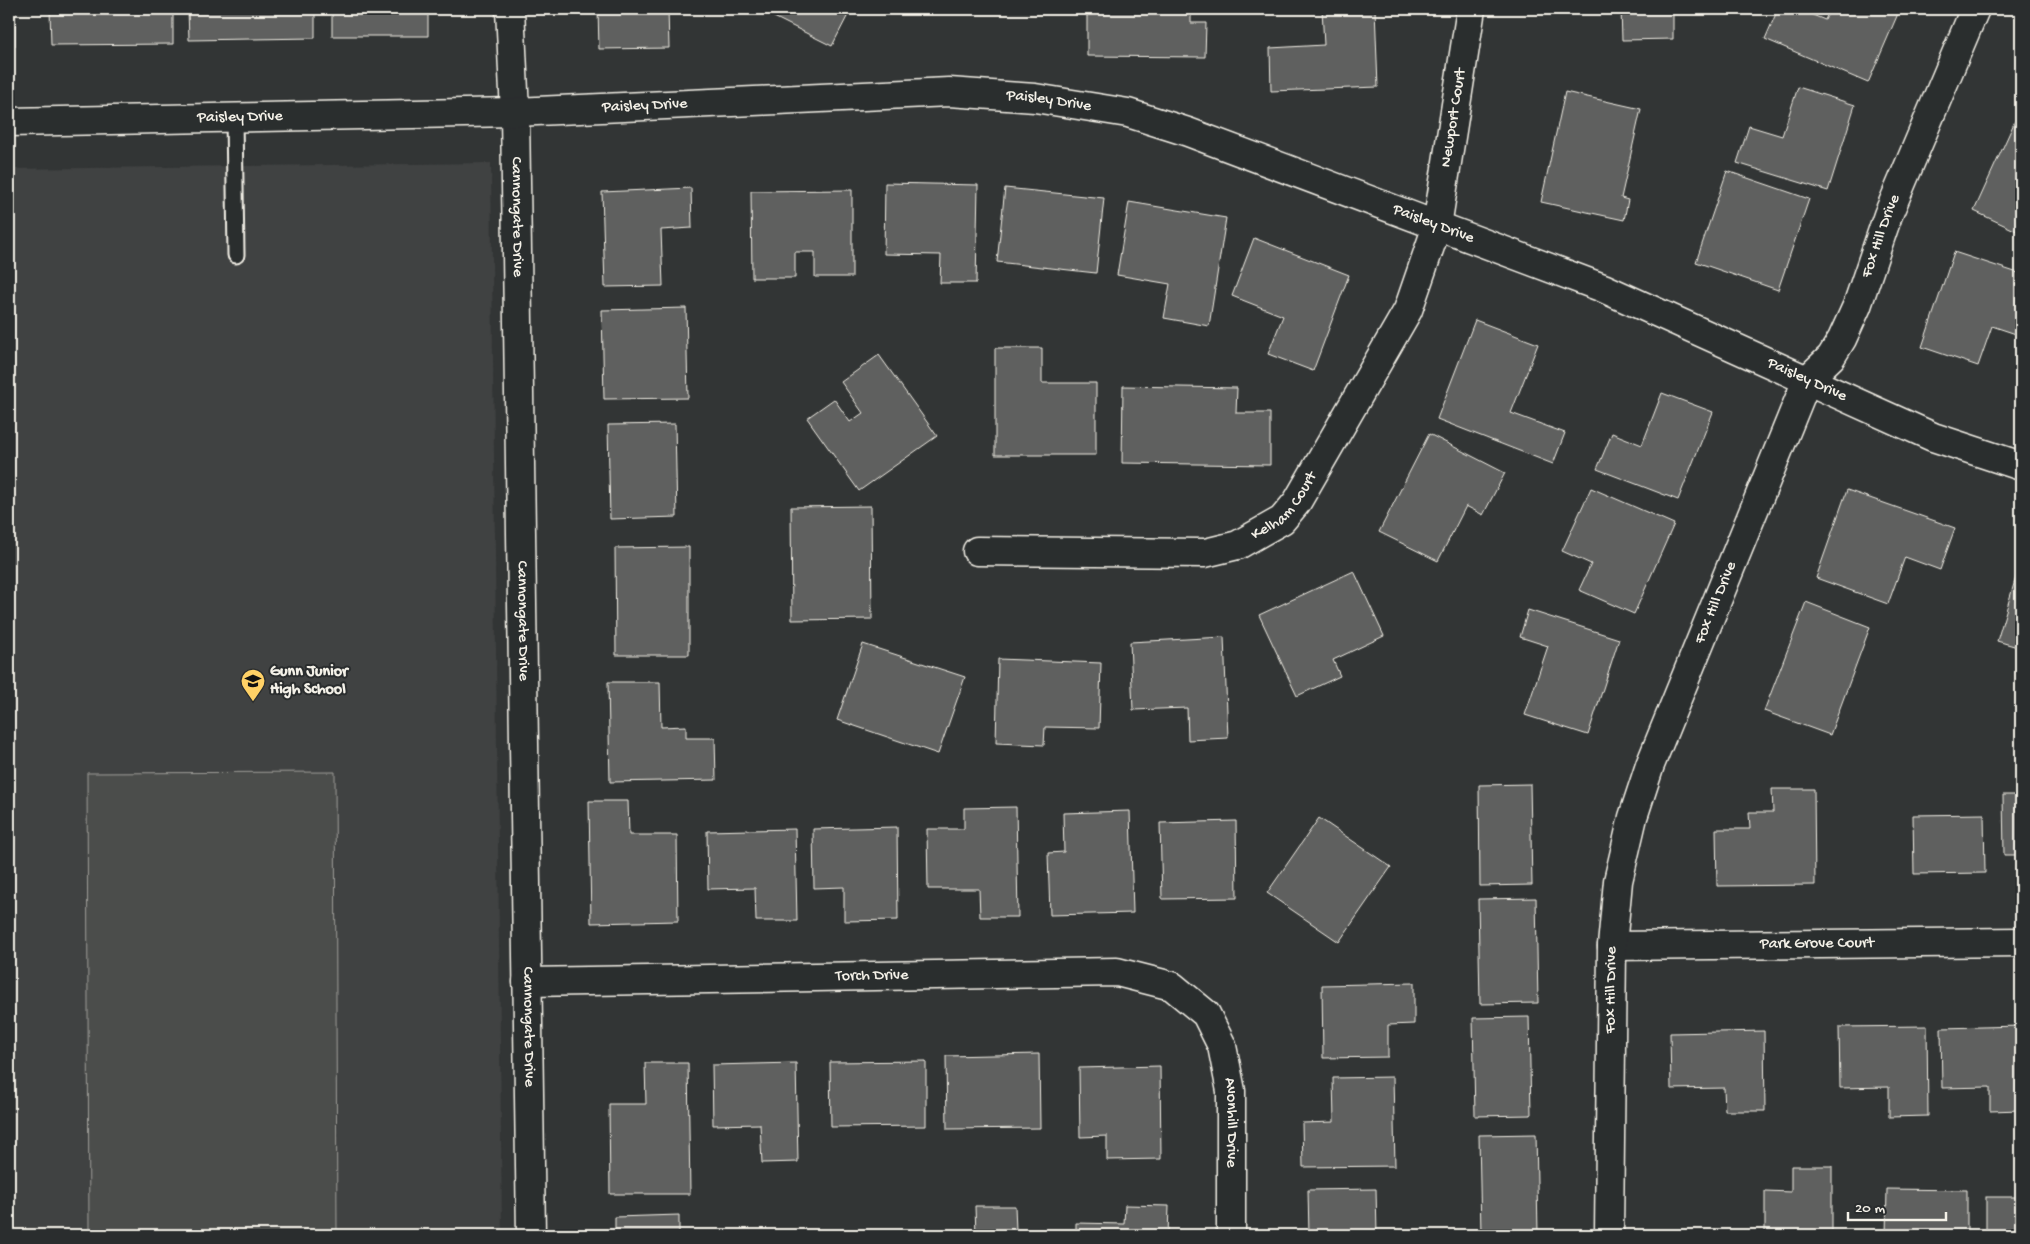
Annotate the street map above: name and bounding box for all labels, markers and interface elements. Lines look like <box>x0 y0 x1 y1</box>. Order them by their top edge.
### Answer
street label: Newport Court <box>1437 66 1471 169</box>
street label: Paisley Drive <box>1005 86 1093 117</box>
street label: Paisley Drive <box>601 95 689 118</box>
street label: Paisley Drive <box>196 107 284 128</box>
street label: Cannongate Drive <box>506 157 527 278</box>
street label: Fox Hill Drive <box>1857 191 1905 281</box>
street label: Paisley Drive <box>1389 200 1477 248</box>
street label: Paisley Drive <box>1763 353 1850 407</box>
street label: Kelham Court <box>1248 467 1322 545</box>
street label: Fox Hill Drive <box>1691 558 1742 648</box>
street label: Cannongate Drive <box>512 561 533 682</box>
place label: Gunn Junior High School <box>270 663 350 700</box>
school or university icon: Gunn Junior High School <box>240 668 266 702</box>
street label: Park Grove Court <box>1759 934 1876 954</box>
street label: Fox Hill Drive <box>1602 946 1622 1035</box>
street label: Torch Drive <box>834 966 909 986</box>
street label: Cannongate Drive <box>518 967 538 1088</box>
street label: Avonhill Drive <box>1219 1076 1241 1168</box>
scale bar <box>1848 1189 1945 1221</box>
text: 20 m <box>1855 1200 1885 1218</box>

